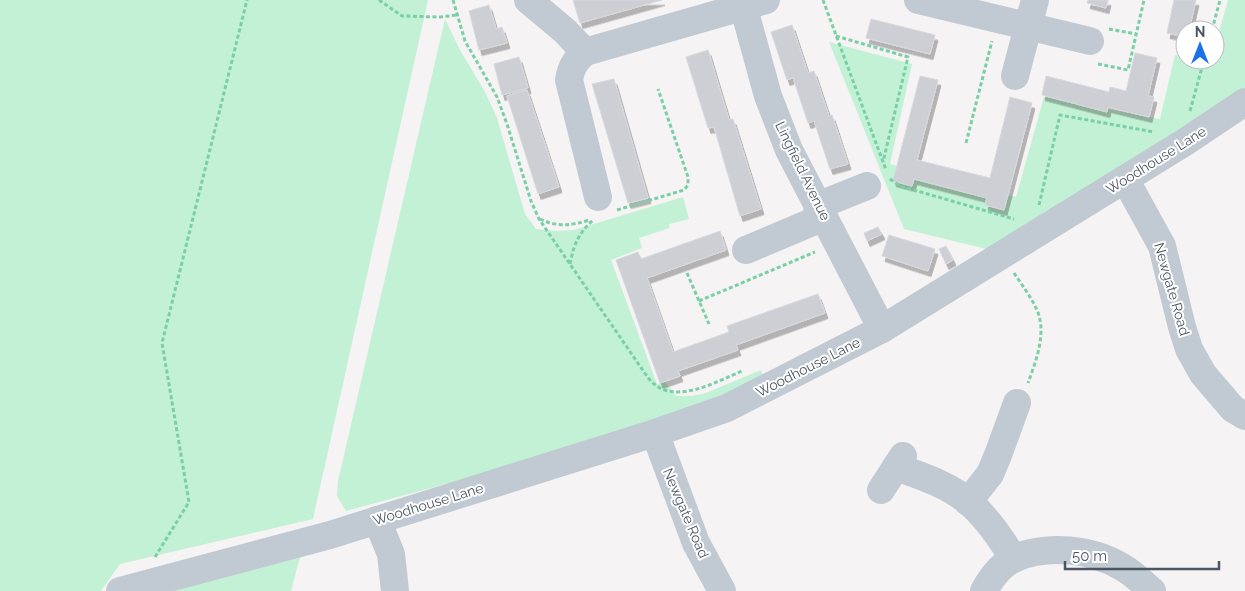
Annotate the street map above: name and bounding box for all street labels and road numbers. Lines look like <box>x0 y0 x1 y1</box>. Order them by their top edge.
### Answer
street label: Lingfield Avenue <box>772 119 834 223</box>
street label: Woodhouse Lane <box>1103 123 1209 197</box>
street label: Newgate Road <box>1151 241 1193 337</box>
street label: Woodhouse Lane <box>753 334 863 400</box>
street label: Newgate Road <box>660 466 712 560</box>
street label: Woodhouse Lane <box>371 480 485 528</box>

